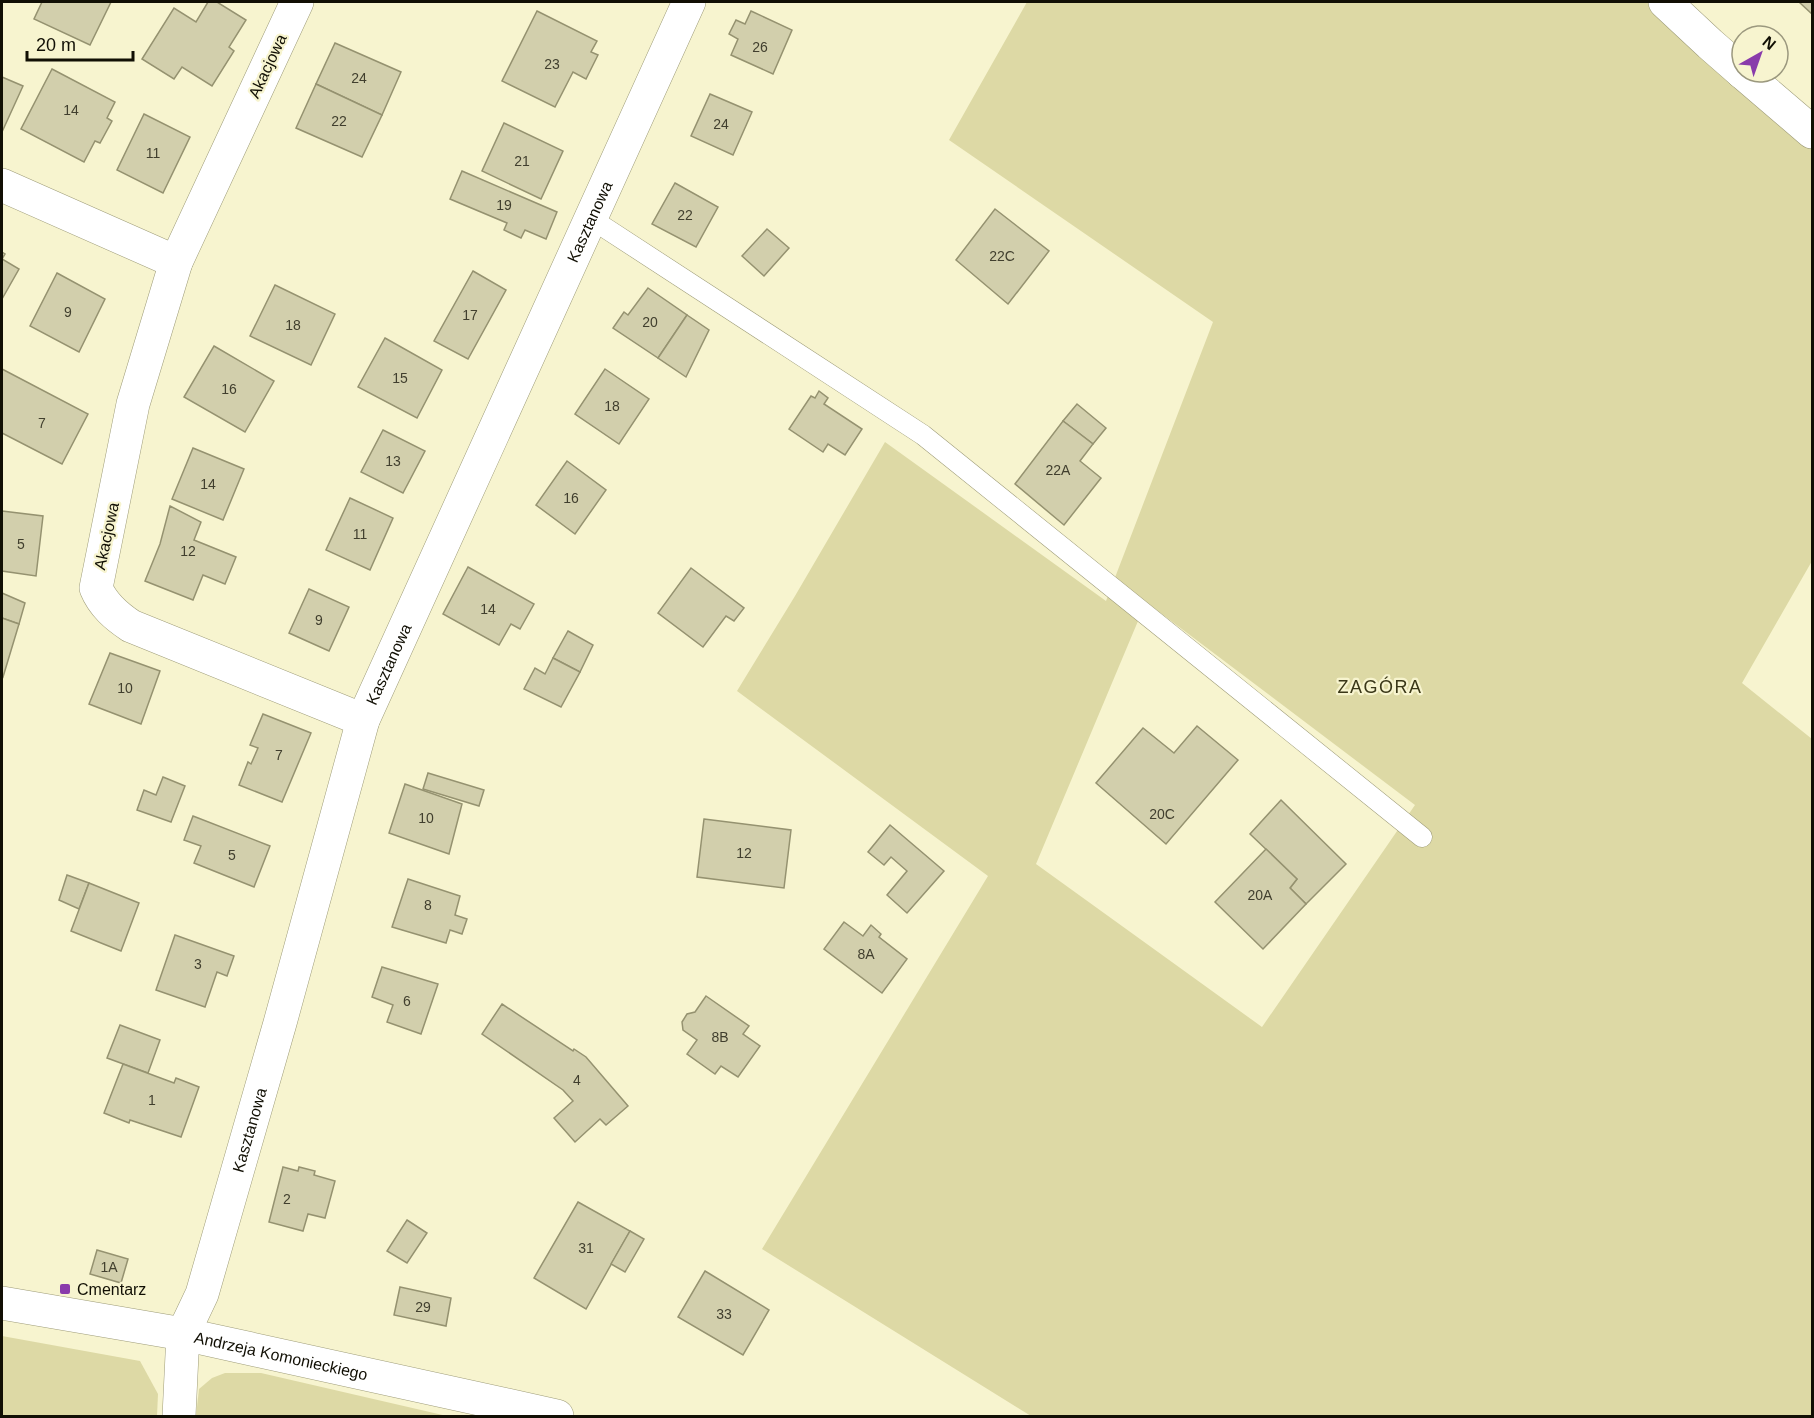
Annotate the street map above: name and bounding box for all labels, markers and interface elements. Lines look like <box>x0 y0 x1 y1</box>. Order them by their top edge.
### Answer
scale bar <box>27 24 134 62</box>
north arrow <box>1730 24 1790 84</box>
street label: Akacjowa <box>245 32 290 101</box>
text: N <box>1759 33 1779 53</box>
text: 20 m <box>36 35 76 55</box>
house number: 26 <box>752 39 768 55</box>
house number: 23 <box>544 56 560 72</box>
house number: 24 <box>351 70 367 86</box>
house number: 14 <box>63 102 79 118</box>
house number: 22 <box>331 113 347 129</box>
house number: 24 <box>713 116 729 132</box>
house number: 11 <box>146 145 160 161</box>
house number: 21 <box>514 153 530 169</box>
street label: Kasztanowa <box>564 178 616 265</box>
house number: 19 <box>496 197 512 213</box>
house number: 22 <box>677 207 693 223</box>
house number: 22C <box>989 248 1015 264</box>
house number: 9 <box>64 304 72 320</box>
house number: 17 <box>462 307 478 323</box>
house number: 20 <box>642 314 658 330</box>
house number: 18 <box>285 317 301 333</box>
house number: 15 <box>392 370 408 386</box>
house number: 16 <box>221 381 237 397</box>
house number: 18 <box>604 398 620 414</box>
house number: 7 <box>38 415 46 431</box>
house number: 13 <box>385 453 401 469</box>
house number: 22A <box>1046 462 1071 478</box>
house number: 14 <box>200 476 216 492</box>
house number: 16 <box>563 490 579 506</box>
street label: Akacjowa <box>91 501 122 571</box>
house number: 11 <box>353 526 367 542</box>
house number: 5 <box>17 536 25 552</box>
house number: 12 <box>180 543 196 559</box>
house number: 14 <box>480 601 496 617</box>
house number: 9 <box>315 612 323 628</box>
street label: Kasztanowa <box>363 621 415 707</box>
district label: ZAGÓRA <box>1337 676 1423 697</box>
house number: 10 <box>117 680 133 696</box>
house number: 7 <box>275 747 283 763</box>
house number: 20C <box>1149 806 1175 822</box>
house number: 10 <box>418 810 434 826</box>
house number: 12 <box>736 845 752 861</box>
house number: 5 <box>228 847 236 863</box>
house number: 20A <box>1248 887 1273 903</box>
house number: 8 <box>424 897 432 913</box>
house number: 8A <box>857 946 875 962</box>
house number: 3 <box>194 956 202 972</box>
house number: 6 <box>403 993 411 1009</box>
house number: 8B <box>711 1029 729 1045</box>
house number: 4 <box>573 1072 581 1088</box>
street label: Kasztanowa <box>229 1086 270 1174</box>
house number: 1 <box>148 1092 156 1108</box>
house number: 2 <box>283 1191 291 1207</box>
house number: 31 <box>578 1240 594 1256</box>
house number: 1A <box>100 1259 118 1275</box>
place label: Cmentarz <box>77 1281 146 1298</box>
marker: Cmentarz <box>58 1282 72 1296</box>
house number: 29 <box>415 1299 431 1315</box>
house number: 33 <box>716 1306 732 1322</box>
street label: Andrzeja Komonieckiego <box>193 1329 369 1383</box>

